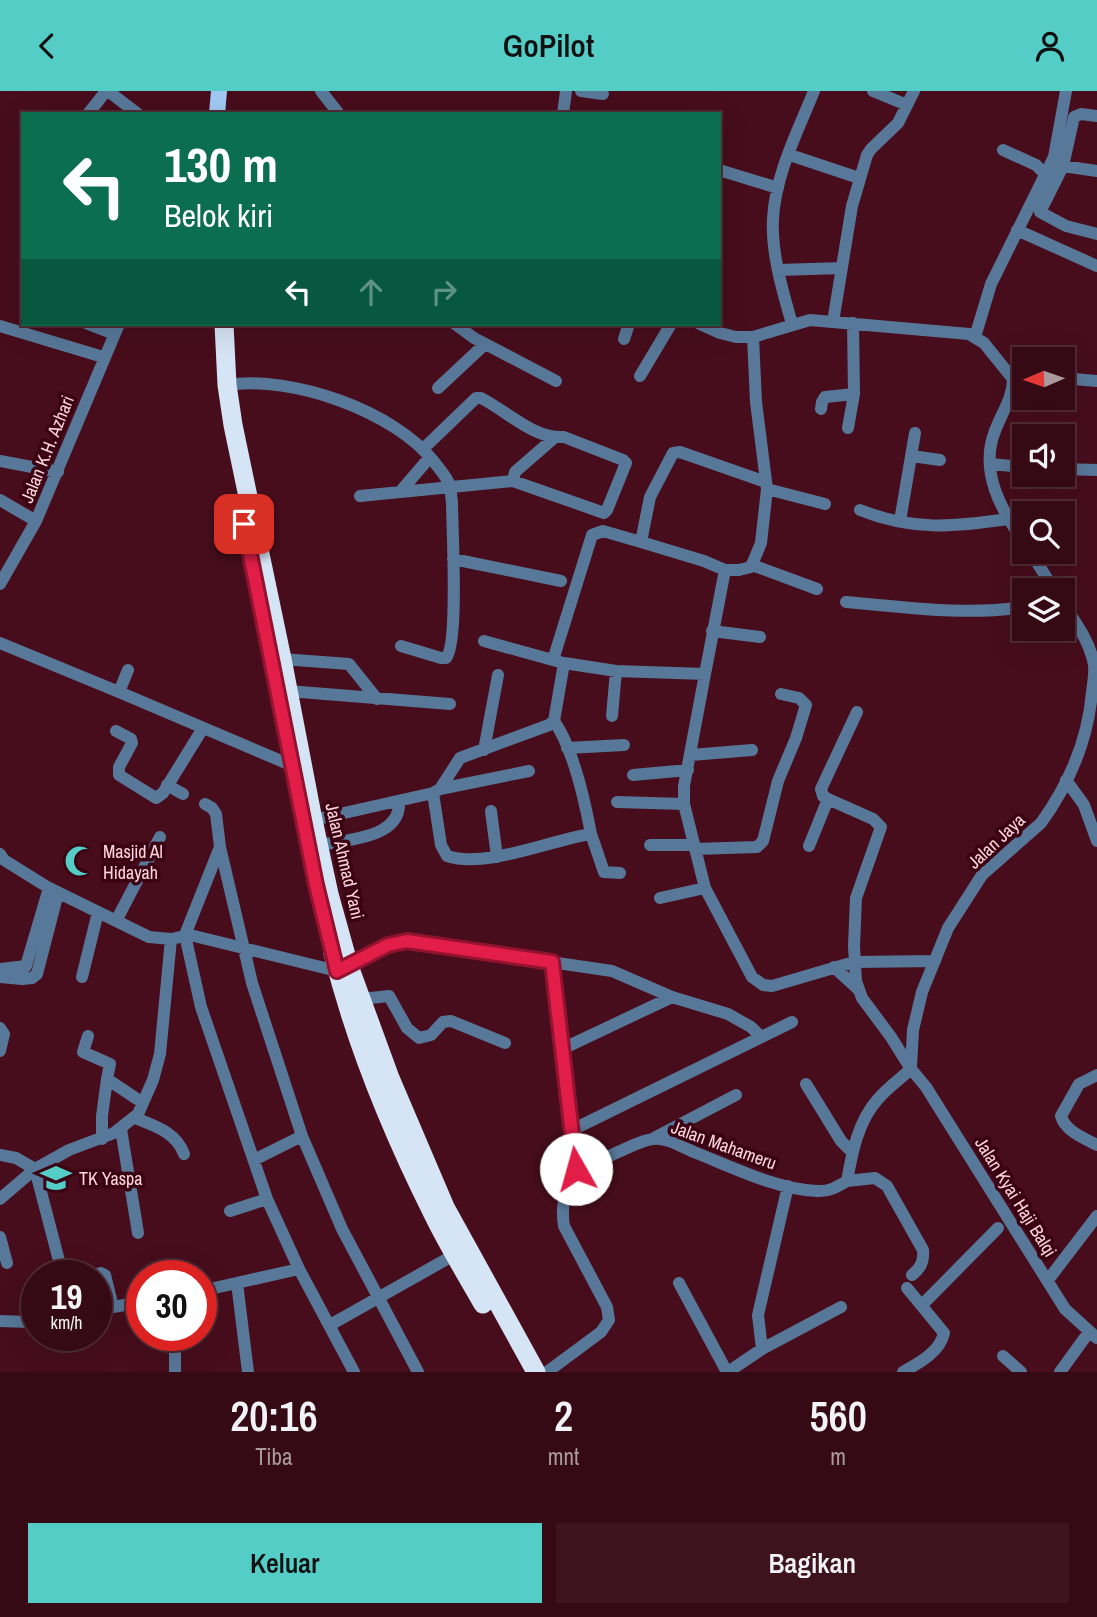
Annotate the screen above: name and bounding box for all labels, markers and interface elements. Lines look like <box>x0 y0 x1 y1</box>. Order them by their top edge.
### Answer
text: GoPilot <box>503 24 594 67</box>
icon: back <box>28 27 66 65</box>
icon: person <box>1031 27 1069 65</box>
text: 130 m <box>164 131 278 197</box>
icon: left <box>49 140 140 231</box>
text: Belok kiri <box>164 194 273 237</box>
icon: left <box>279 273 317 311</box>
icon: ahead <box>352 273 390 311</box>
icon: right <box>425 273 463 311</box>
north arrow <box>1012 347 1074 409</box>
map controls <box>1012 347 1075 641</box>
street label: Jalan K.H. Azhari <box>14 391 80 507</box>
button: sound <box>1012 424 1075 487</box>
pin <box>214 494 274 554</box>
button: search <box>1012 501 1075 564</box>
icon: arrive <box>225 505 263 543</box>
button: layers <box>1012 578 1075 641</box>
street label: Jalan Ahmad Yani <box>319 800 371 922</box>
street label: Jalan Jaya <box>962 808 1030 874</box>
place label: Masjid Al Hidayah <box>103 839 163 885</box>
mosque icon: Masjid Al Hidayah <box>63 844 97 878</box>
street label: Jalan Mahameru <box>668 1114 780 1176</box>
position arrow <box>539 1132 613 1206</box>
street label: Jalan Kyai Haji Balqi <box>969 1132 1063 1262</box>
school or university icon: TK Yaspa <box>39 1161 73 1195</box>
place label: TK Yaspa <box>79 1166 143 1191</box>
speed limit sign: 30 <box>126 1260 217 1351</box>
text: 19 <box>51 1273 82 1320</box>
text: km/h <box>51 1310 83 1335</box>
text: 20:16 <box>230 1388 318 1444</box>
text: 2 <box>554 1388 573 1444</box>
text: 560 <box>809 1388 867 1444</box>
text: Tiba <box>255 1441 293 1472</box>
text: mnt <box>548 1441 579 1472</box>
text: m <box>830 1441 846 1472</box>
button: Keluar <box>28 1523 542 1603</box>
button: Bagikan <box>556 1523 1069 1603</box>

